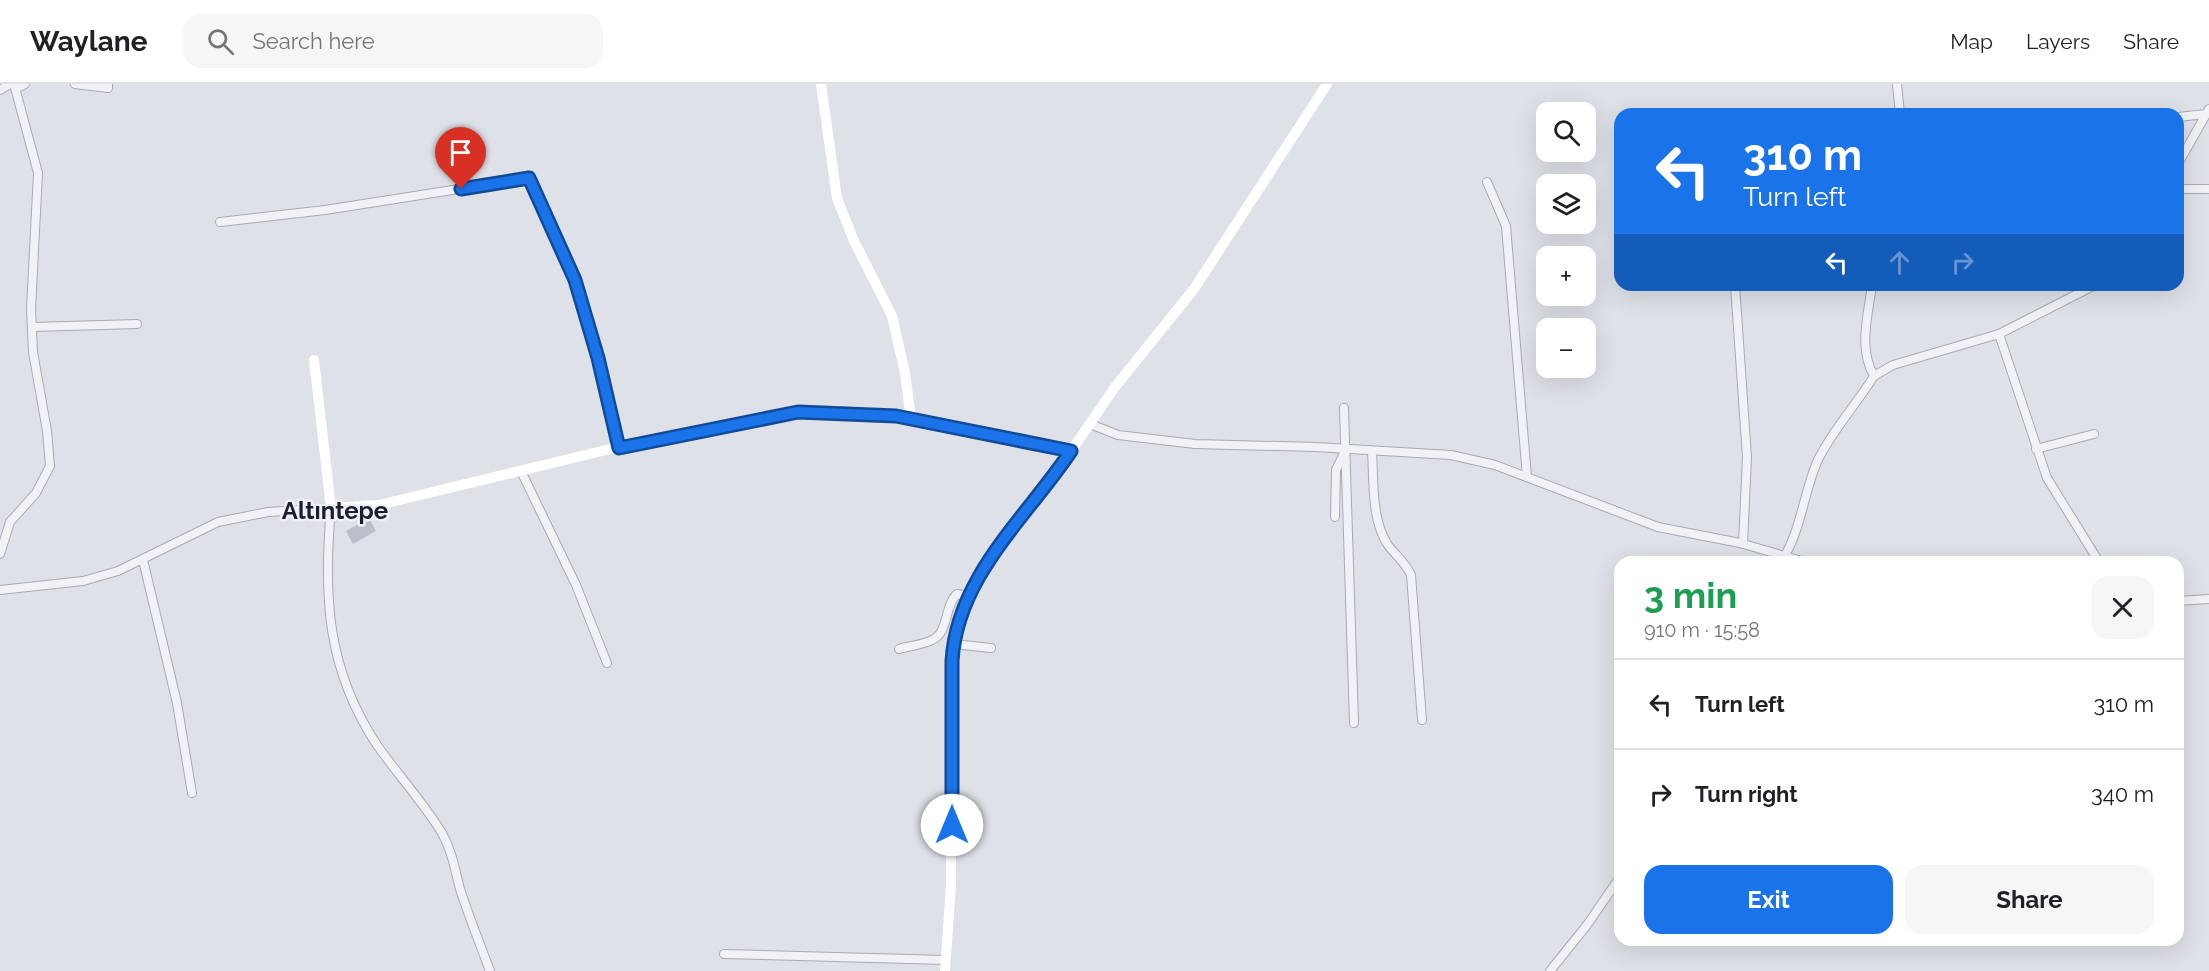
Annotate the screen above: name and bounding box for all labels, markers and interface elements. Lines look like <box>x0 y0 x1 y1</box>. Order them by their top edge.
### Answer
search box <box>183 14 603 68</box>
text: Waylane <box>30 25 147 58</box>
icon: search <box>204 25 237 58</box>
text: Search here <box>252 28 375 54</box>
text: Map <box>1950 29 1993 54</box>
text: Layers <box>2026 29 2090 54</box>
text: Share <box>2123 29 2179 54</box>
map controls <box>1536 102 1596 378</box>
button: search <box>1536 102 1596 162</box>
pin <box>435 127 486 189</box>
text: 310 m <box>1743 131 1862 180</box>
icon: left <box>1644 132 1722 210</box>
icon: arrive <box>444 136 477 169</box>
button: layers <box>1536 174 1596 234</box>
text: Turn left <box>1743 181 1846 212</box>
button: + <box>1536 246 1596 306</box>
icon: left <box>1820 246 1853 279</box>
icon: ahead <box>1883 246 1916 279</box>
icon: right <box>1946 246 1979 279</box>
button: − <box>1536 318 1596 378</box>
district label: Altıntepe <box>282 496 388 525</box>
text: 3 min <box>1644 574 1737 616</box>
button: close <box>2091 576 2154 639</box>
text: 910 m · 15:58 <box>1644 618 1760 642</box>
icon: left <box>1644 688 1677 721</box>
text: Turn left <box>1695 691 1785 717</box>
text: 310 m <box>2094 691 2154 717</box>
icon: right <box>1644 778 1677 811</box>
text: Turn right <box>1695 781 1798 807</box>
text: 340 m <box>2091 781 2154 807</box>
position arrow <box>920 793 984 857</box>
button: Exit <box>1644 865 1893 934</box>
button: Share <box>1905 865 2154 934</box>

